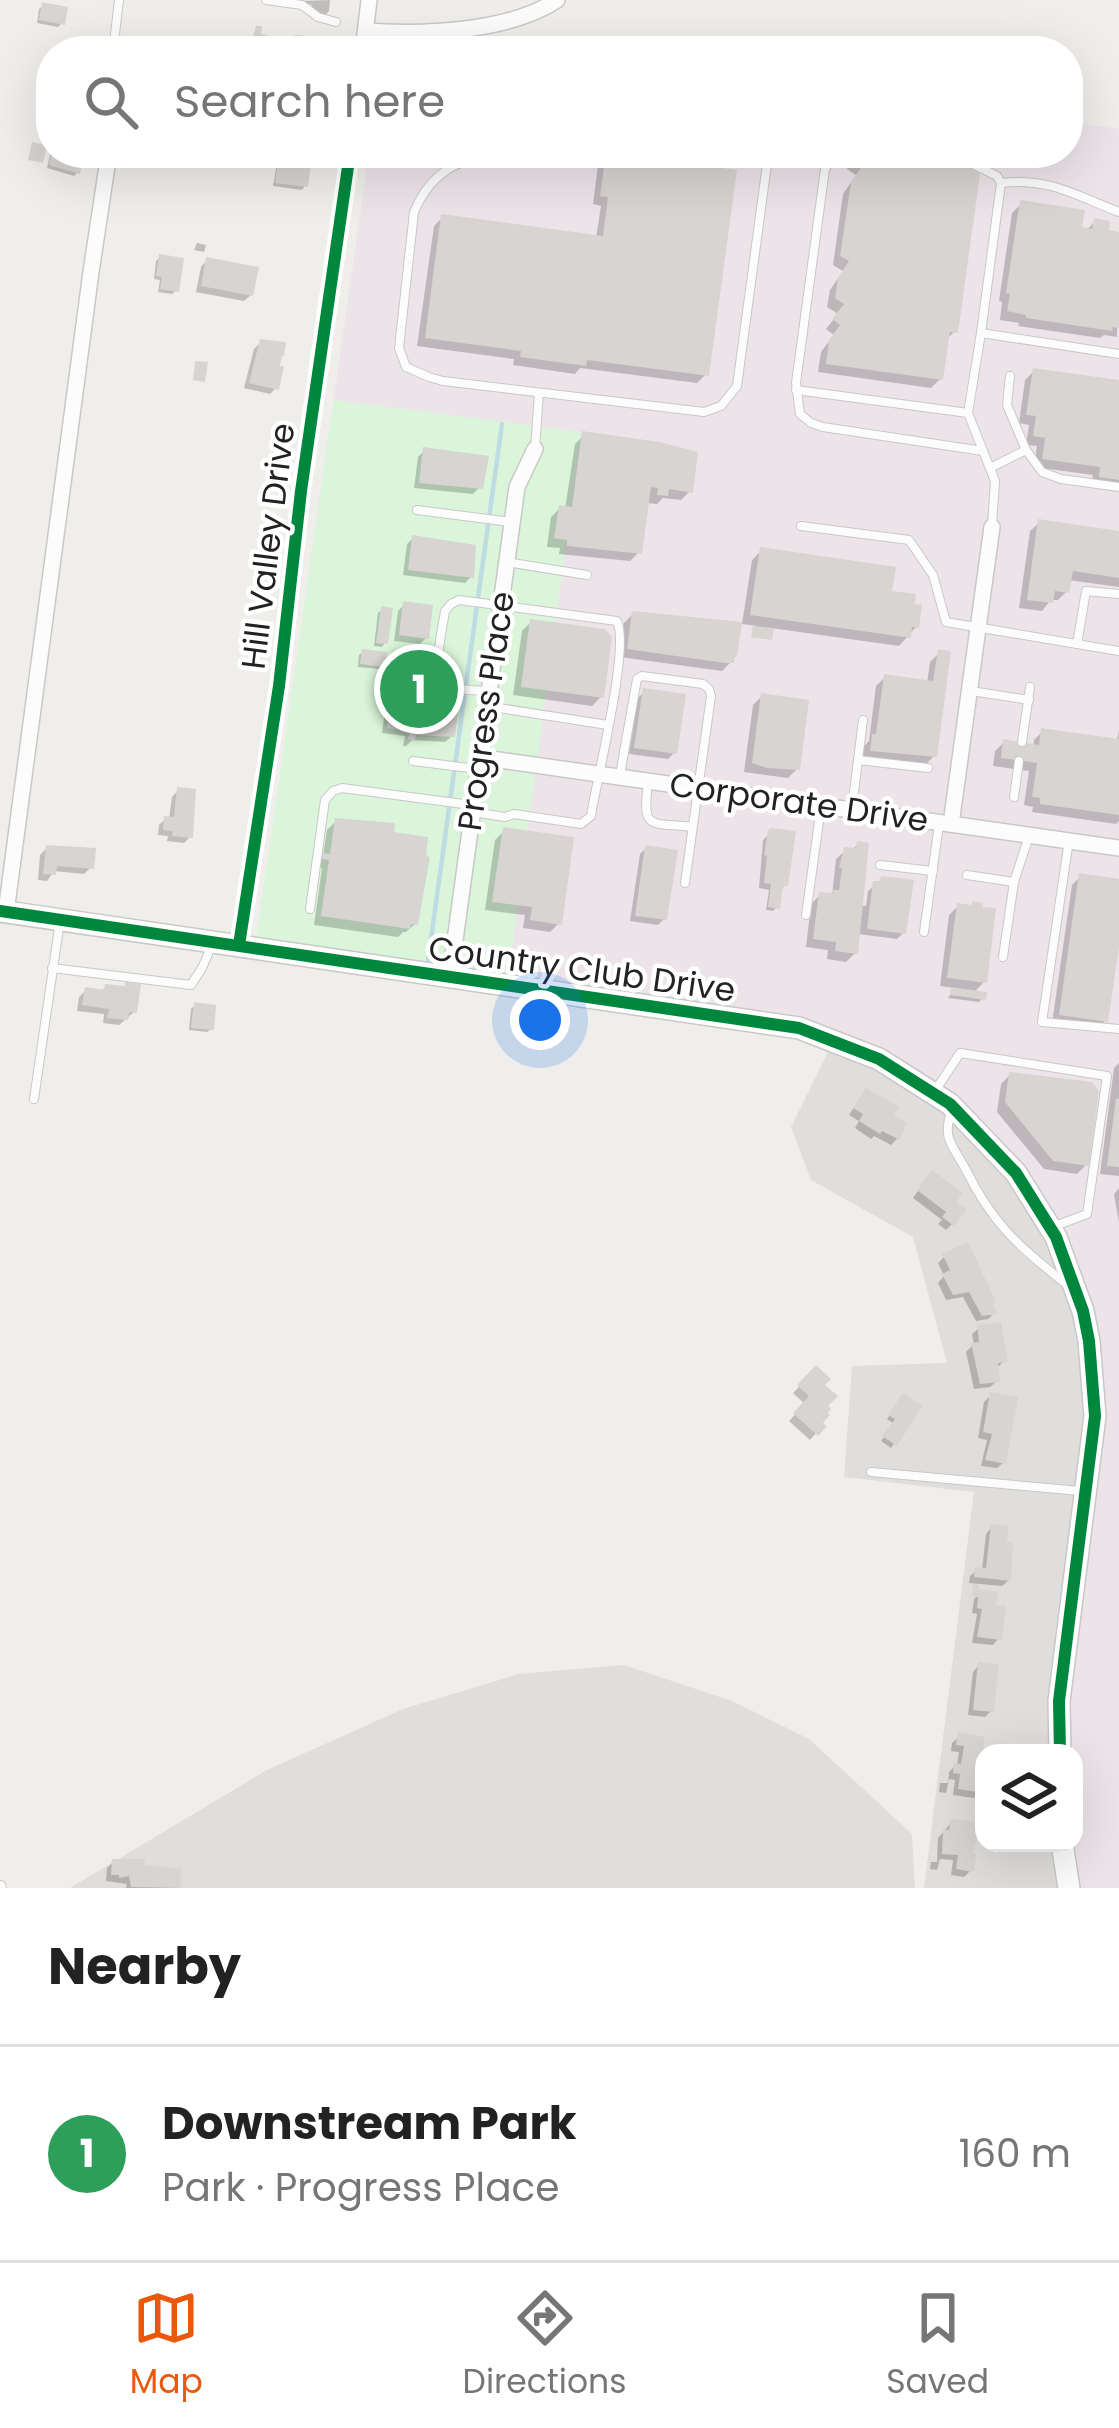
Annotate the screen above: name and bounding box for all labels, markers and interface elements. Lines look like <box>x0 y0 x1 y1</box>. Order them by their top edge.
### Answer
search box <box>36 36 1083 168</box>
icon: search <box>78 69 144 135</box>
text: Search here <box>174 70 445 133</box>
street label: Hill Valley Drive <box>230 420 306 672</box>
street label: Progress Place <box>446 588 526 834</box>
pin: 1 <box>380 644 458 734</box>
street label: Corporate Drive <box>667 761 931 843</box>
street label: Country Club Drive <box>426 924 738 1014</box>
your location <box>510 990 570 1050</box>
map controls <box>975 1744 1083 1852</box>
button: layers <box>975 1744 1083 1852</box>
text: Nearby <box>48 1930 241 2002</box>
text: Downstream Park <box>162 2092 577 2155</box>
text: 1 <box>80 2126 94 2181</box>
text: 160 m <box>959 2126 1071 2181</box>
text: Park · Progress Place <box>162 2160 559 2215</box>
tab: Map <box>130 2285 203 2407</box>
tab: Directions <box>463 2285 626 2407</box>
tab: Saved <box>886 2285 989 2407</box>

